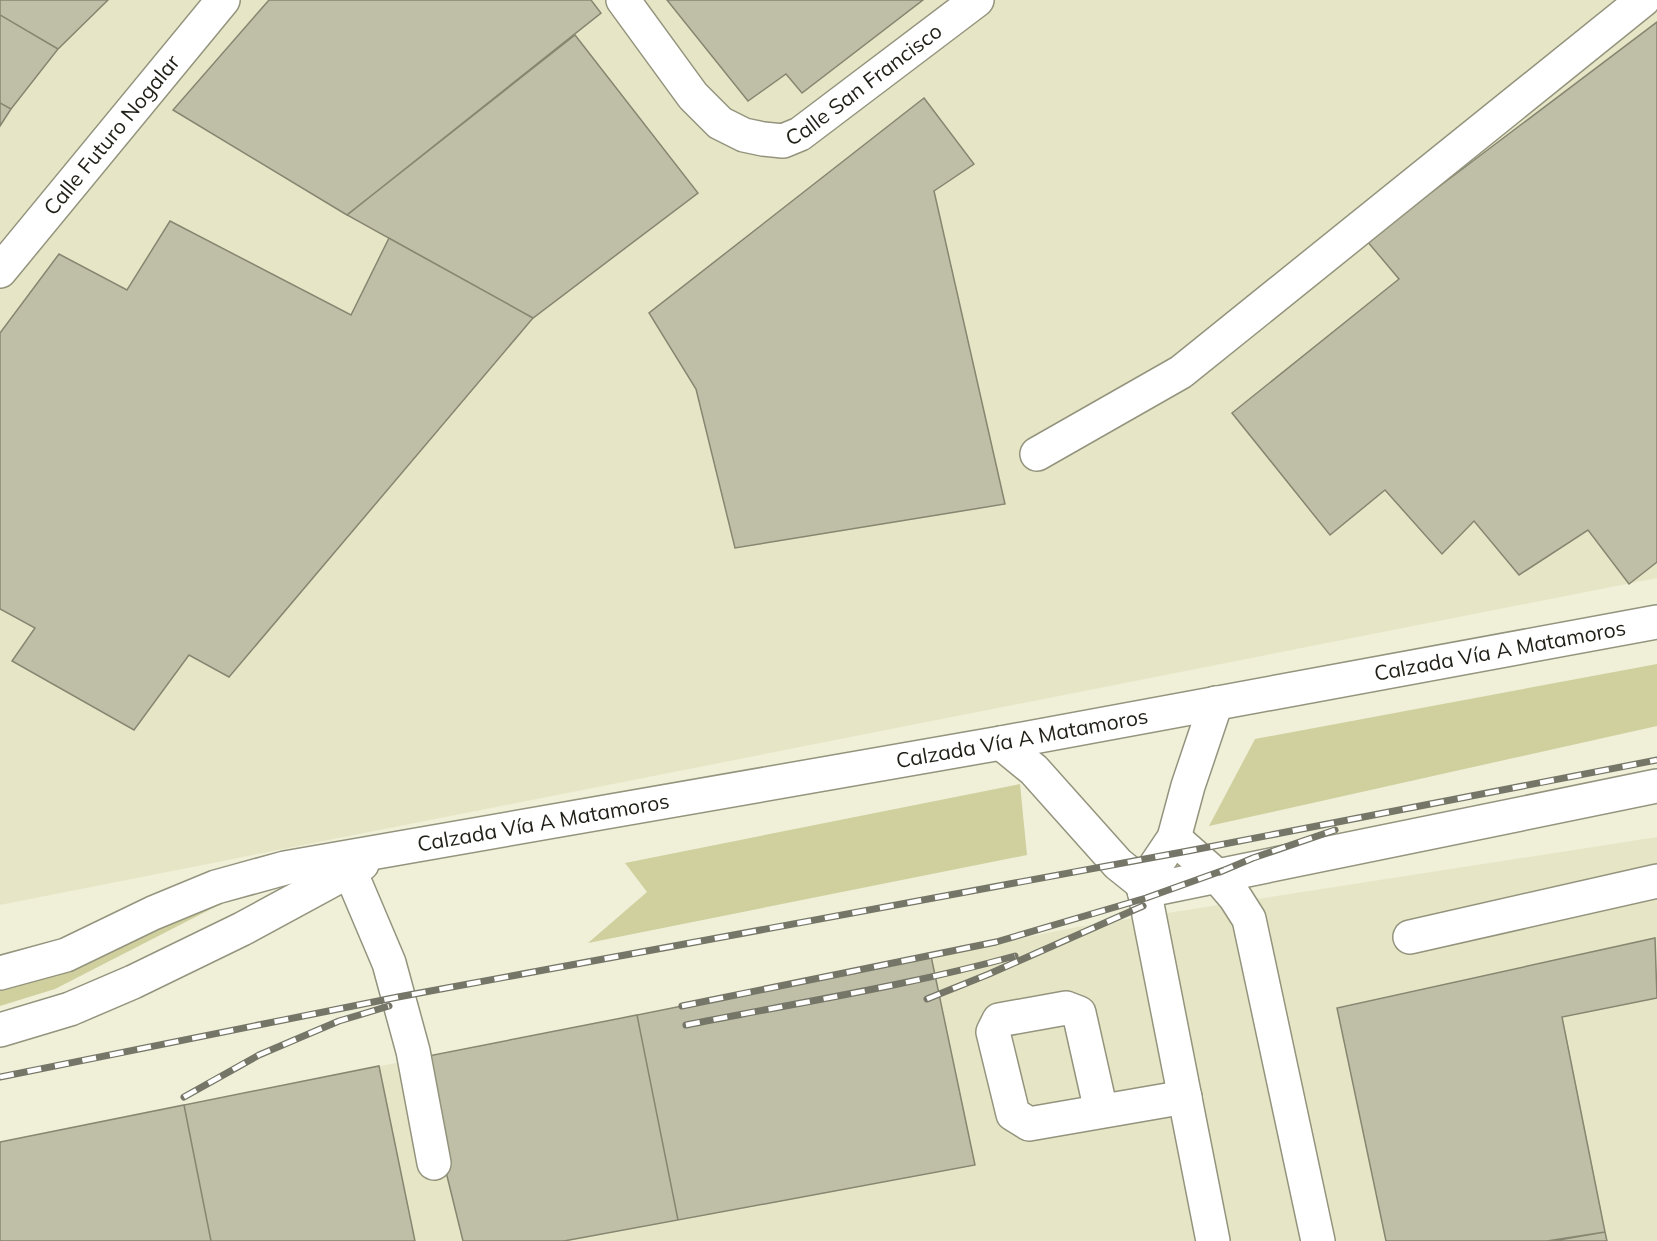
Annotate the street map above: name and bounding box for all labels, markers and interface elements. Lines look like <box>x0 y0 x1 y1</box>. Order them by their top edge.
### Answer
street label: Calle San Francisco <box>781 17 947 151</box>
street label: Calle Futuro Nogalar <box>38 49 185 220</box>
street label: Calzada Vía A Matamoros <box>1372 614 1628 686</box>
street label: Calzada Vía A Matamoros <box>894 702 1150 773</box>
street label: Calzada Vía A Matamoros <box>415 787 671 857</box>

